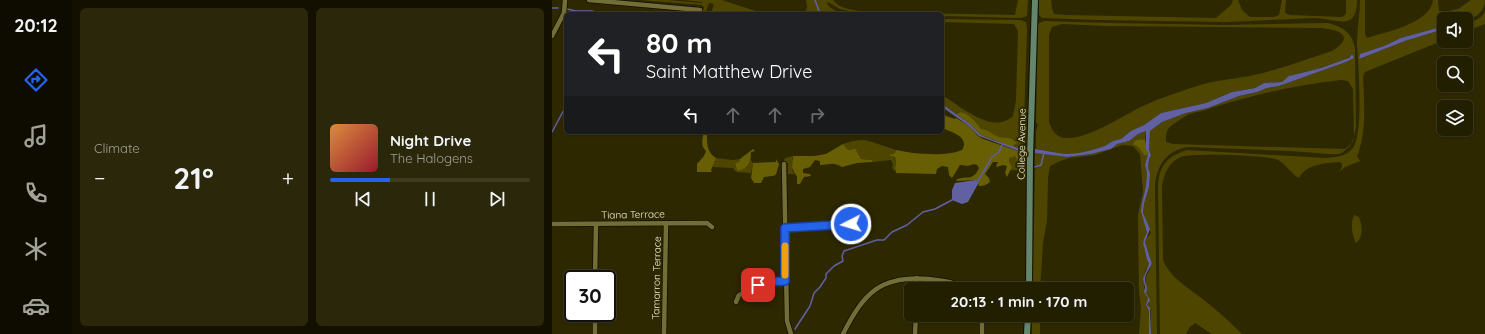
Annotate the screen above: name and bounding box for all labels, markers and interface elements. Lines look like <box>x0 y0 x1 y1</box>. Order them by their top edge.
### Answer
map controls <box>1437 12 1473 136</box>
button: sound <box>1437 12 1473 48</box>
text: 20:12 <box>14 14 58 37</box>
text: 80 m <box>646 25 712 60</box>
icon: left <box>580 28 632 80</box>
button: search <box>1437 56 1473 92</box>
text: Saint Matthew Drive <box>646 60 812 83</box>
icon: directions <box>22 66 50 94</box>
button: layers <box>1437 100 1473 136</box>
icon: left <box>680 104 702 126</box>
icon: ahead <box>722 104 744 126</box>
icon: ahead <box>764 104 786 126</box>
icon: right <box>806 104 828 126</box>
street label: College Avenue <box>1014 108 1029 180</box>
icon: music <box>22 122 50 150</box>
text: Night Drive <box>390 131 471 150</box>
text: Climate <box>94 140 140 156</box>
text: The Halogens <box>390 150 473 166</box>
text: 21° <box>173 159 214 197</box>
text: − <box>94 164 105 192</box>
text: + <box>282 164 294 192</box>
icon: phone <box>22 179 50 207</box>
icon: previous <box>352 188 374 210</box>
icon: pause <box>419 188 441 210</box>
icon: next <box>486 188 508 210</box>
position arrow <box>830 203 872 245</box>
street label: Tiana Terrace <box>601 207 665 222</box>
icon: climate <box>22 235 50 263</box>
street label: Tamarron Terrace <box>649 236 664 320</box>
pin <box>741 268 775 302</box>
speed limit sign: 30 <box>564 270 616 322</box>
icon: arrive <box>747 274 769 296</box>
icon: car <box>22 292 50 320</box>
text: 20:13 · 1 min · 170 m <box>951 292 1087 311</box>

